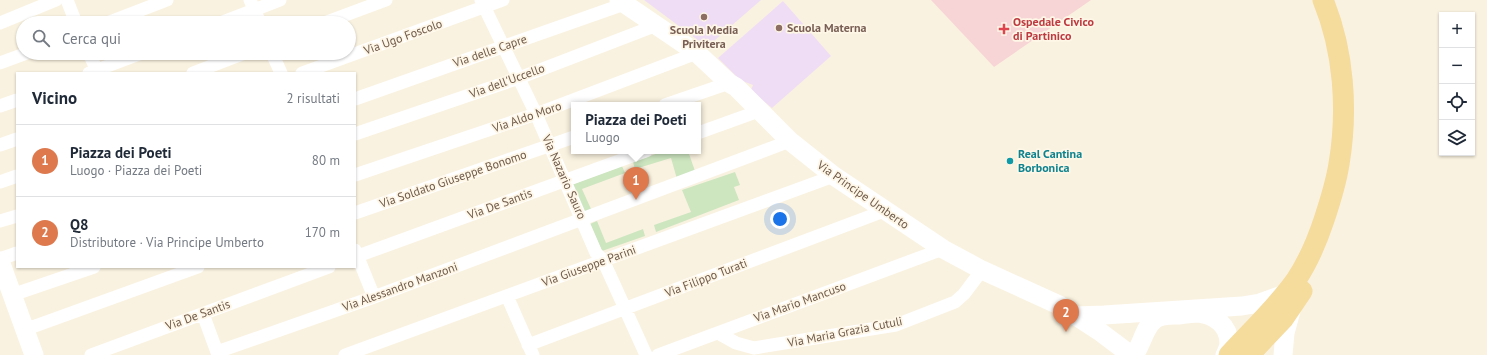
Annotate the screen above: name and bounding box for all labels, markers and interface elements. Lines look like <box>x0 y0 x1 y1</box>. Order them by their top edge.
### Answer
marker: Scuola Media Privitera <box>699 12 709 22</box>
map controls <box>1439 12 1475 156</box>
button: + <box>1439 12 1475 48</box>
place label: Ospedale Civico di Partinico <box>1013 14 1094 43</box>
street label: Via Ugo Foscolo <box>361 15 444 58</box>
search box <box>16 16 356 60</box>
place label: Scuola Materna <box>787 20 867 35</box>
place label: Scuola Media Privitera <box>670 22 738 51</box>
marker: Scuola Materna <box>774 23 784 33</box>
marker: Ospedale Civico di Partinico <box>998 23 1010 35</box>
icon: search <box>30 27 52 49</box>
text: Cerca qui <box>62 29 121 48</box>
street label: Via delle Capre <box>450 31 529 71</box>
button: − <box>1439 48 1475 84</box>
street label: Via dell'Uccello <box>466 60 547 101</box>
button: locate <box>1439 84 1475 120</box>
text: Vicino <box>32 87 77 109</box>
text: 2 risultati <box>287 90 340 107</box>
street label: Via Aldo Moro <box>489 98 563 136</box>
popup <box>571 102 701 154</box>
text: Piazza dei Poeti <box>585 110 687 129</box>
button: layers <box>1439 120 1475 156</box>
text: Luogo <box>585 129 620 146</box>
street label: Via Nazario Sauro <box>539 131 590 221</box>
text: Piazza dei Poeti <box>70 143 172 162</box>
street label: Via Soldato Giuseppe Bonomo <box>376 146 528 211</box>
place label: Real Cantina Borbonica <box>1018 146 1082 175</box>
text: 1 <box>41 152 49 169</box>
text: 80 m <box>312 152 340 169</box>
marker: Real Cantina Borbonica <box>1005 156 1015 166</box>
street label: Via Principe Umberto <box>814 157 912 232</box>
text: Luogo · Piazza dei Poeti <box>70 162 202 179</box>
pin: 1 <box>623 167 649 200</box>
street label: Via De Santis <box>465 185 534 222</box>
your location <box>770 209 790 229</box>
text: Q8 <box>70 215 89 234</box>
text: 2 <box>41 224 49 241</box>
text: 170 m <box>305 224 340 241</box>
text: Distributore · Via Principe Umberto <box>70 234 264 251</box>
street label: Via Giuseppe Parini <box>539 242 638 290</box>
street label: Via Filippo Turati <box>662 255 749 300</box>
street label: Via Alessandro Manzoni <box>339 259 460 315</box>
street label: Via Mario Mancuso <box>751 278 848 325</box>
street label: Via De Santis <box>163 296 232 333</box>
pin: 2 <box>1053 299 1079 332</box>
street label: Via Maria Grazia Cutuli <box>785 313 904 350</box>

